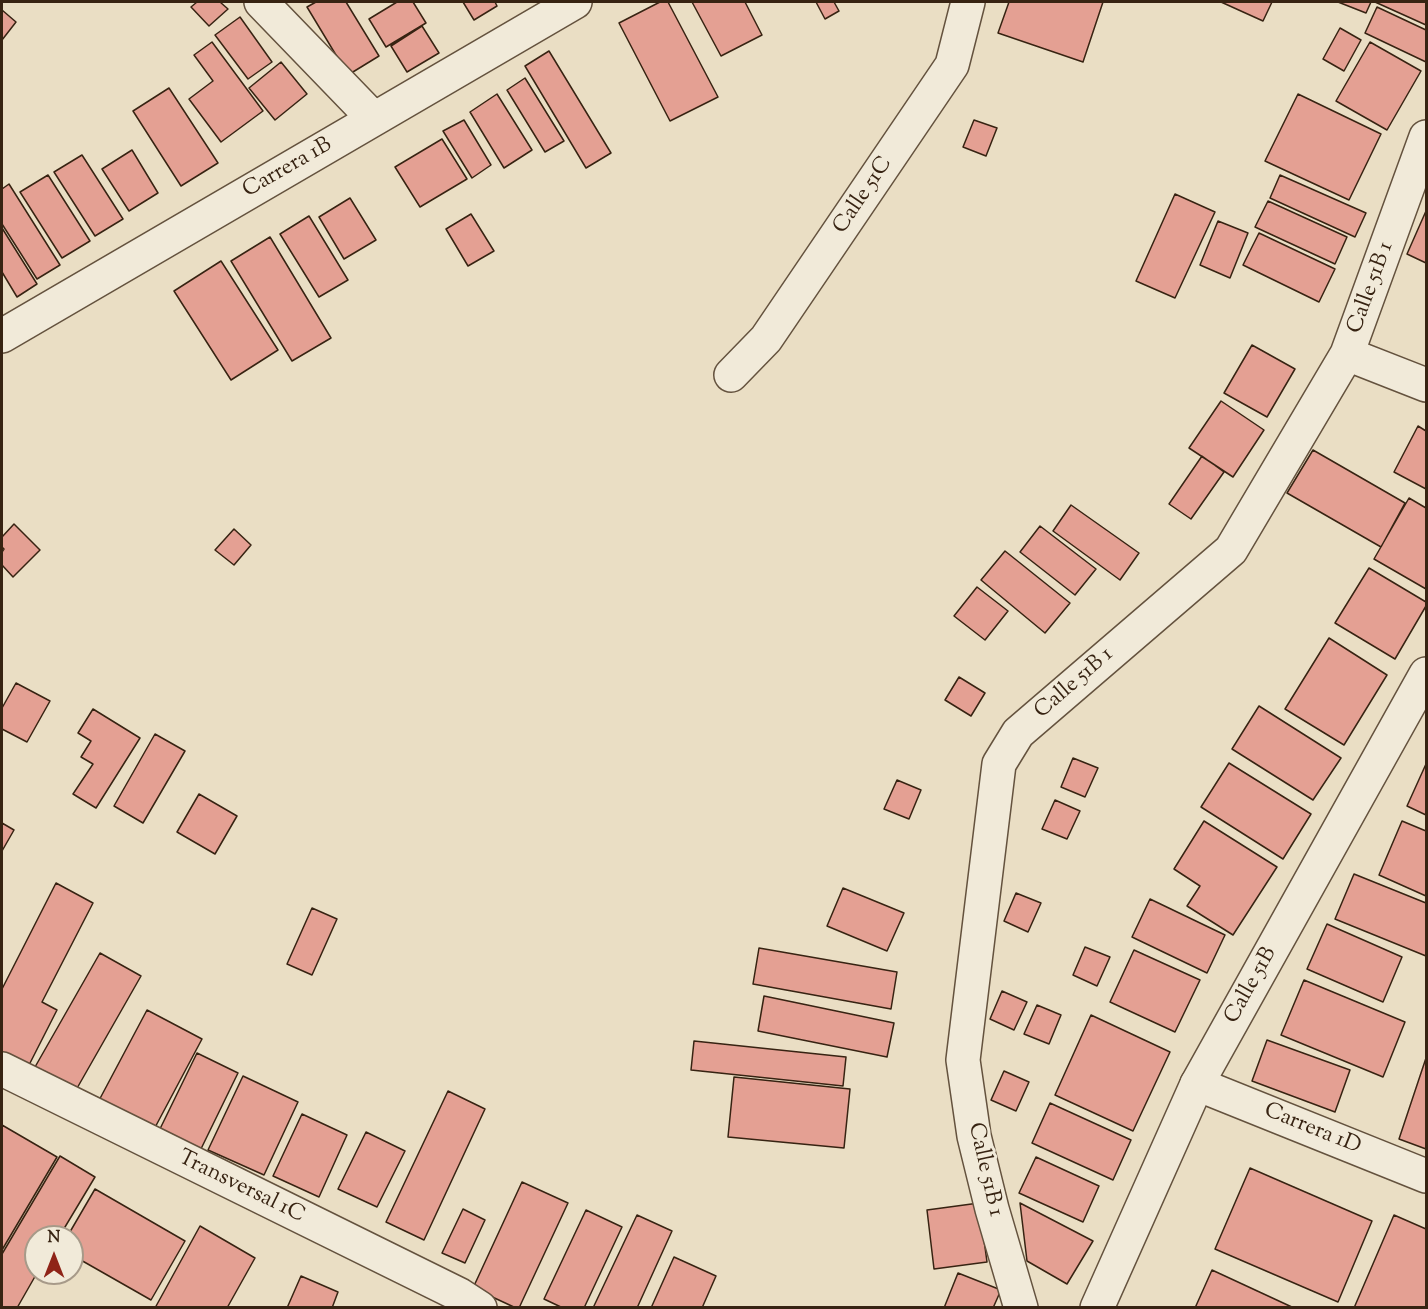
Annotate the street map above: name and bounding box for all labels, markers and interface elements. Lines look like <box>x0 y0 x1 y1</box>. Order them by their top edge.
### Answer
street label: Carrera 1B <box>239 133 337 205</box>
street label: Calle 51C <box>829 152 899 240</box>
street label: Calle 51B 1 <box>1343 239 1401 337</box>
street label: Calle 51B 1 <box>1030 643 1120 725</box>
street label: Calle 51B <box>1220 943 1284 1029</box>
street label: Carrera 1D <box>1260 1099 1364 1161</box>
street label: Calle 51B 1 <box>960 1120 1008 1220</box>
street label: Transversal 1C <box>173 1146 309 1230</box>
north arrow <box>24 1225 84 1285</box>
text: N <box>48 1227 60 1250</box>

